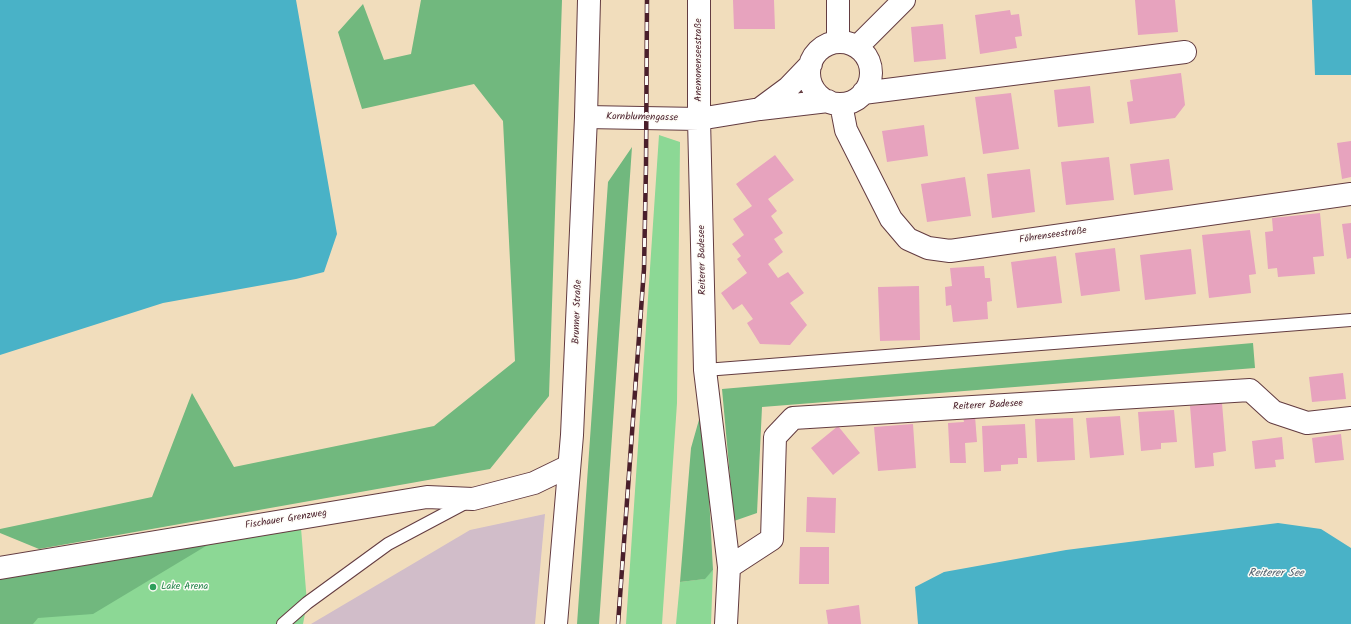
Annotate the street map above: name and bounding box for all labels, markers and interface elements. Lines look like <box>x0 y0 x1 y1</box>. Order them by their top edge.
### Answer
street label: Anemonenseestraße <box>693 18 705 102</box>
street label: Kornblumengasse <box>606 111 678 125</box>
street label: Reiterer Badesee <box>696 225 710 295</box>
street label: Föhrenseestraße <box>1019 225 1087 247</box>
street label: Brunner Straße <box>571 280 585 344</box>
street label: Reiterer Badesee <box>953 398 1023 414</box>
street label: Fischauer Grenzweg <box>244 508 328 532</box>
water label: Reiterer See <box>1248 567 1304 581</box>
place label: Lake Arena <box>161 581 208 593</box>
marker: Lake Arena <box>148 582 158 592</box>

